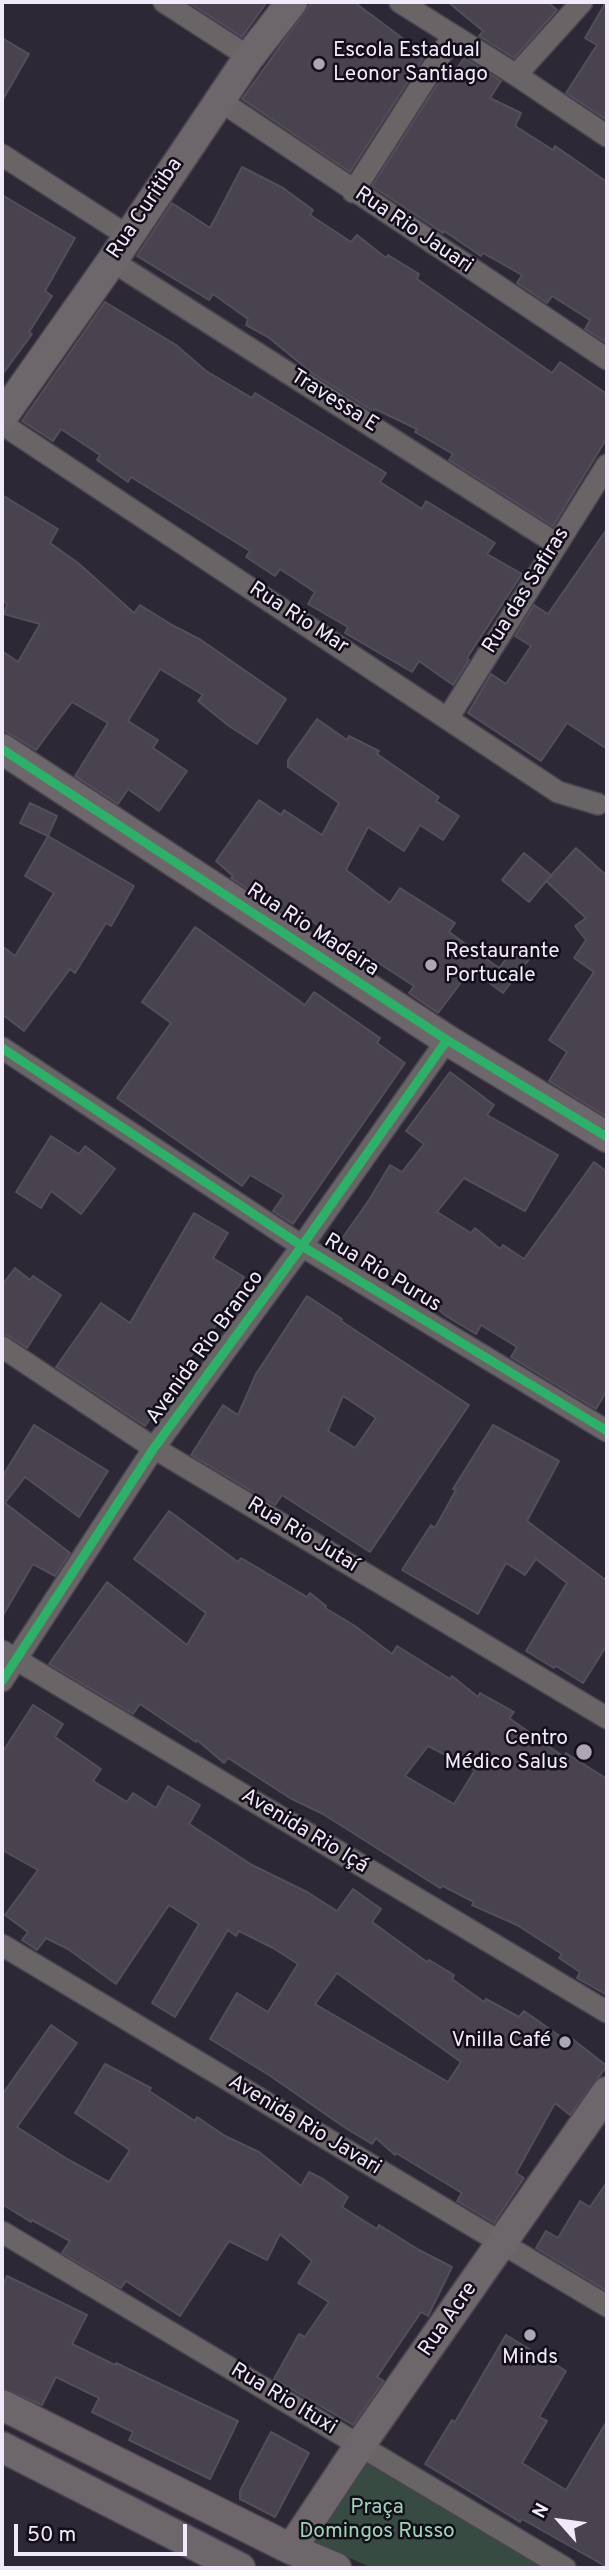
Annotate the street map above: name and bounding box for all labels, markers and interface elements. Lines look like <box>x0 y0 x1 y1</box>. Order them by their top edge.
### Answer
place label: Escola Estadual Leonor Santiago <box>333 39 488 89</box>
marker: Escola Estadual Leonor Santiago <box>311 56 327 72</box>
street label: Rua Curitiba <box>103 154 189 264</box>
street label: Rua Rio Jauari <box>349 182 477 280</box>
street label: Travessa E <box>285 365 383 439</box>
street label: Rua das Safiras <box>478 523 576 659</box>
street label: Rua Rio Mar <box>244 578 352 660</box>
street label: Rua Rio Madeira <box>241 879 383 983</box>
place label: Restaurante Portucale <box>445 940 560 990</box>
marker: Restaurante Portucale <box>423 957 439 973</box>
street label: Rua Rio Purus <box>319 1229 445 1319</box>
street label: Avenida Rio Branco <box>142 1266 270 1430</box>
street label: Rua Rio Jutaí <box>242 1493 362 1579</box>
place label: Centro Médico Salus <box>445 1727 568 1777</box>
marker: Centro Médico Salus <box>574 1742 594 1762</box>
street label: Avenida Rio Içá <box>236 1784 372 1880</box>
place label: Vnilla Café <box>452 2029 551 2055</box>
marker: Vnilla Café <box>557 2034 573 2050</box>
street label: Avenida Rio Javari <box>223 2070 385 2182</box>
street label: Rua Acre <box>414 2278 484 2362</box>
marker: Minds <box>522 2327 538 2343</box>
place label: Minds <box>502 2346 558 2372</box>
street label: Rua Rio Ituxi <box>225 2359 341 2441</box>
north arrow <box>525 2486 595 2556</box>
park label: Praça Domingos Russo <box>299 2496 455 2546</box>
text: N <box>528 2499 555 2523</box>
scale bar <box>18 2510 191 2554</box>
text: 50 m <box>27 2522 76 2549</box>

